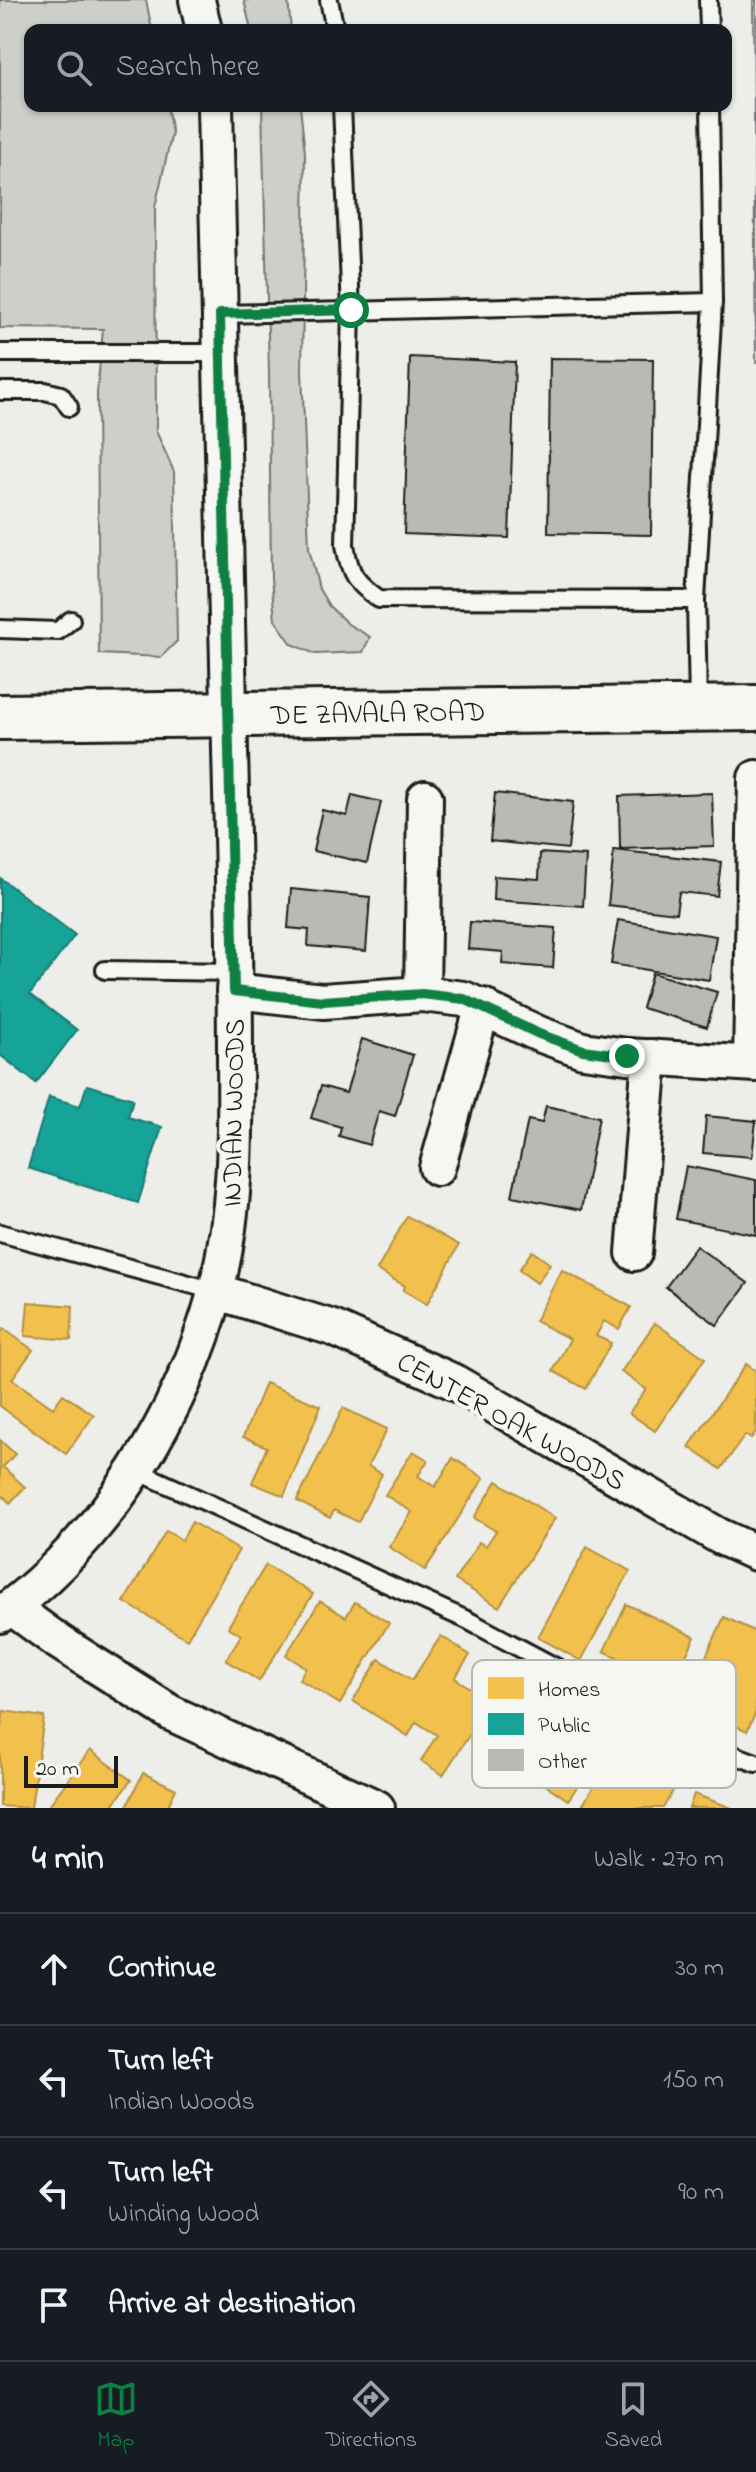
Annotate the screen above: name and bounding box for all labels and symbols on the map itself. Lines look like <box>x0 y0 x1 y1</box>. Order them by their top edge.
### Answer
route start <box>333 292 369 328</box>
street label: DE ZAVALA ROAD <box>269 693 486 738</box>
street label: INDIAN WOODS <box>213 1018 258 1208</box>
route end <box>609 1038 645 1074</box>
street label: CENTER OAK WOODS <box>388 1343 632 1503</box>
legend <box>472 1660 736 1788</box>
text: Homes <box>538 1675 600 1707</box>
text: Public <box>538 1711 591 1743</box>
text: Other <box>538 1747 587 1779</box>
scale bar <box>24 1752 118 1788</box>

